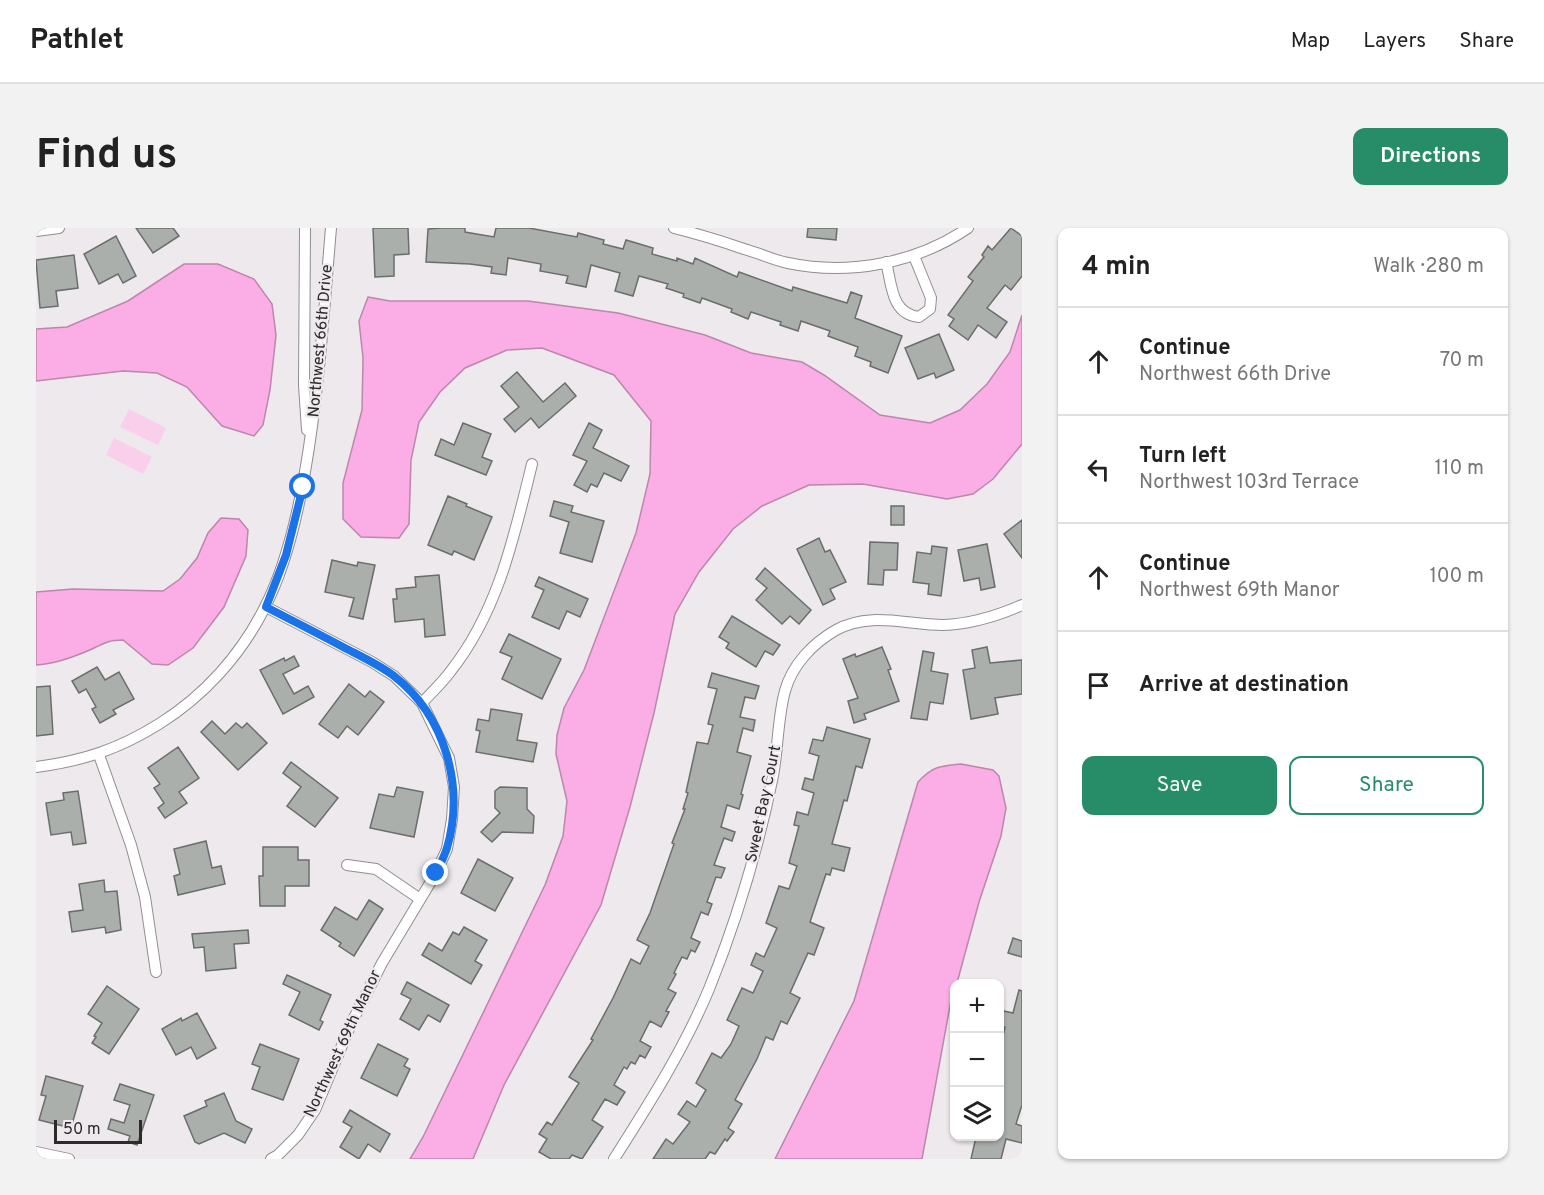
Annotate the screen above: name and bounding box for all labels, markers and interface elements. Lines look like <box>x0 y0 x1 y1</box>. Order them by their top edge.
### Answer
text: Pathlet <box>30 23 124 59</box>
text: Map <box>1291 28 1330 55</box>
text: Layers <box>1363 28 1426 55</box>
text: Share <box>1459 28 1514 55</box>
button: Directions <box>1353 128 1508 185</box>
text: Find us <box>36 130 177 183</box>
text: 4 min <box>1082 251 1151 284</box>
text: Walk · 280 m <box>1373 254 1484 280</box>
street label: Northwest 66th Drive <box>304 264 338 418</box>
text: Continue <box>1139 335 1230 362</box>
icon: ahead <box>1082 345 1115 378</box>
text: 70 m <box>1440 348 1484 374</box>
text: Northwest 66th Drive <box>1139 362 1331 388</box>
text: Turn left <box>1139 443 1227 470</box>
icon: left <box>1082 453 1115 486</box>
text: 110 m <box>1435 456 1484 482</box>
text: Northwest 103rd Terrace <box>1139 470 1359 496</box>
route start <box>289 473 315 499</box>
text: Continue <box>1139 551 1230 578</box>
icon: ahead <box>1082 561 1115 594</box>
text: 100 m <box>1429 564 1484 590</box>
text: Northwest 69th Manor <box>1139 578 1340 604</box>
icon: arrive <box>1082 669 1115 702</box>
text: Arrive at destination <box>1139 672 1349 699</box>
street label: Sweet Bay Court <box>742 743 786 865</box>
button: Save <box>1082 756 1277 815</box>
button: Share <box>1289 756 1484 815</box>
route end <box>422 859 448 885</box>
street label: Northwest 69th Manor <box>300 967 386 1121</box>
map controls <box>950 979 1004 1141</box>
button: + <box>950 979 1004 1033</box>
button: − <box>950 1033 1004 1087</box>
button: layers <box>950 1087 1004 1141</box>
scale bar <box>54 1117 142 1144</box>
text: 50 m <box>63 1120 101 1140</box>

